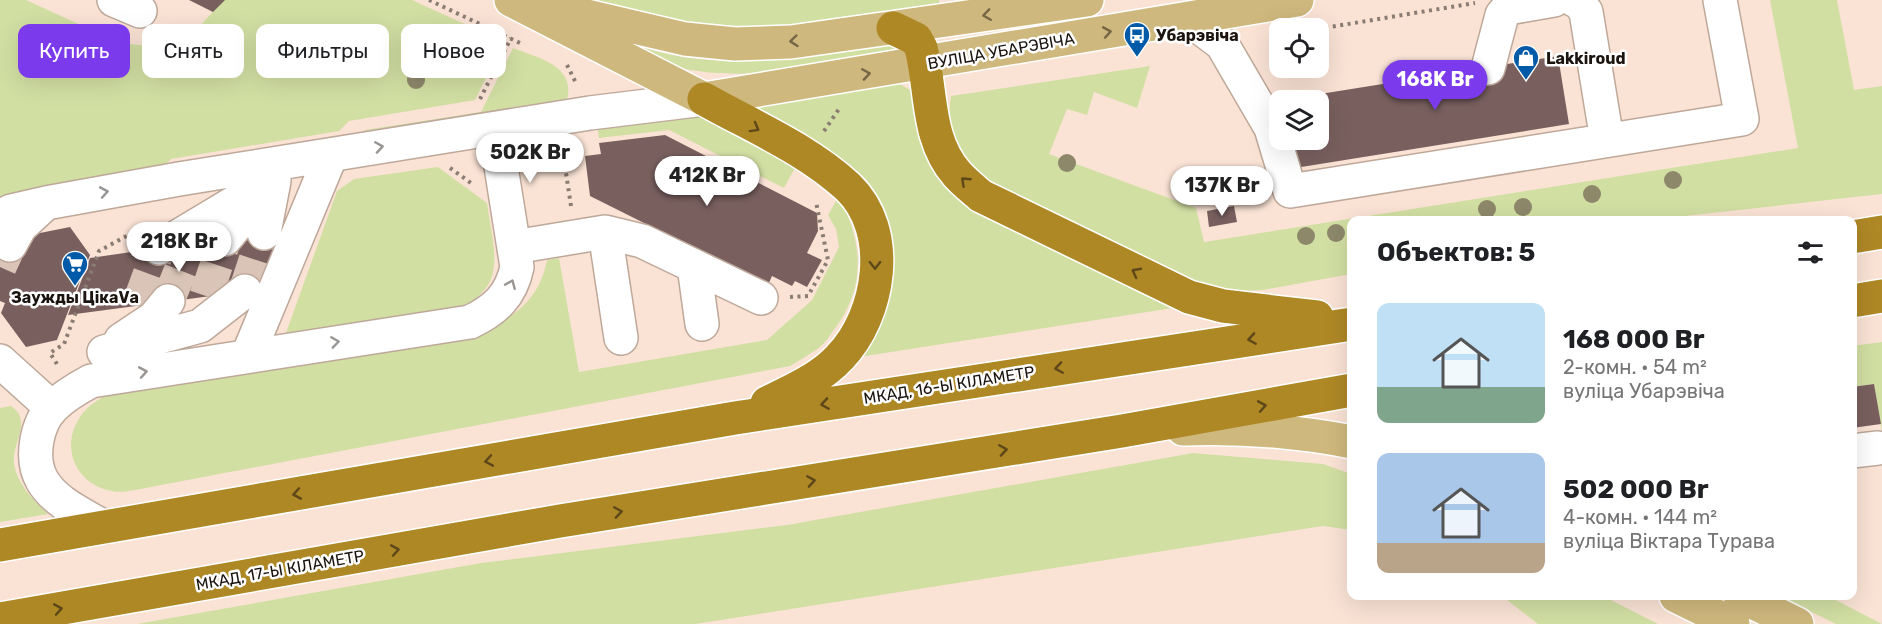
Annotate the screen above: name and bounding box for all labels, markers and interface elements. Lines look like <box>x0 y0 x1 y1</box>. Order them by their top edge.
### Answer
one-way arrow <box>983 8 992 20</box>
map controls <box>1269 18 1329 150</box>
button: locate <box>1269 18 1329 78</box>
bus stop icon: Убарэвіча <box>1122 20 1152 58</box>
chip: Купить <box>18 24 130 78</box>
chip: Снять <box>142 24 244 78</box>
chip: Фильтры <box>256 24 389 78</box>
chip: Новое <box>401 24 506 78</box>
one-way arrow <box>1102 26 1112 39</box>
place label: Убарэвіча <box>1156 26 1239 45</box>
street label: ВУЛІЦА УБАРЭВІЧА <box>926 29 1076 73</box>
one-way arrow <box>790 34 799 47</box>
shop icon: Lakkiroud <box>1511 43 1541 81</box>
place label: Lakkiroud <box>1546 49 1626 68</box>
pin: 168K Br <box>1380 60 1490 111</box>
text: 168K Br <box>1396 67 1474 91</box>
one-way arrow <box>861 68 870 80</box>
button: layers <box>1269 90 1329 150</box>
one-way arrow <box>749 120 759 132</box>
pin: 502K Br <box>475 133 585 184</box>
text: 502K Br <box>490 140 570 164</box>
one-way arrow <box>374 142 384 154</box>
pin: 412K Br <box>652 156 762 207</box>
text: 412K Br <box>669 163 745 187</box>
pin: 137K Br <box>1167 166 1277 217</box>
text: 137K Br <box>1184 173 1260 197</box>
one-way arrow <box>961 177 971 188</box>
one-way arrow <box>99 187 108 199</box>
pin: 218K Br <box>124 222 234 273</box>
text: 218K Br <box>140 229 218 253</box>
icon: filters <box>1794 236 1827 269</box>
text: Объектов: 5 <box>1377 237 1535 268</box>
supermarket icon: Заужды ЦікаVа <box>60 249 90 287</box>
one-way arrow <box>869 260 882 269</box>
one-way arrow <box>1131 268 1142 280</box>
one-way arrow <box>504 279 516 290</box>
place label: Заужды ЦікаVа <box>11 288 139 307</box>
text: 168 000 Br <box>1563 324 1705 355</box>
icon: home <box>1425 327 1497 399</box>
one-way arrow <box>1248 332 1258 345</box>
one-way arrow <box>331 337 340 349</box>
text: 2-комн. · 54 m² <box>1563 355 1707 379</box>
street label: МКАД, 16-Ы КІЛАМЕТР <box>862 362 1036 408</box>
one-way arrow <box>1055 362 1064 374</box>
one-way arrow <box>138 367 147 379</box>
text: вуліца Убарэвіча <box>1563 379 1725 403</box>
one-way arrow <box>820 398 830 410</box>
one-way arrow <box>1257 400 1267 413</box>
one-way arrow <box>998 444 1008 457</box>
one-way arrow <box>485 454 495 467</box>
text: 502 000 Br <box>1563 474 1709 505</box>
one-way arrow <box>805 475 815 488</box>
icon: home <box>1425 477 1497 549</box>
one-way arrow <box>292 487 302 500</box>
text: 4-комн. · 144 m² <box>1563 505 1717 529</box>
one-way arrow <box>613 506 623 519</box>
text: вуліца Віктара Турава <box>1563 529 1775 553</box>
one-way arrow <box>389 544 399 557</box>
street label: МКАД, 17-Ы КІЛАМЕТР <box>194 546 366 594</box>
one-way arrow <box>52 603 62 616</box>

